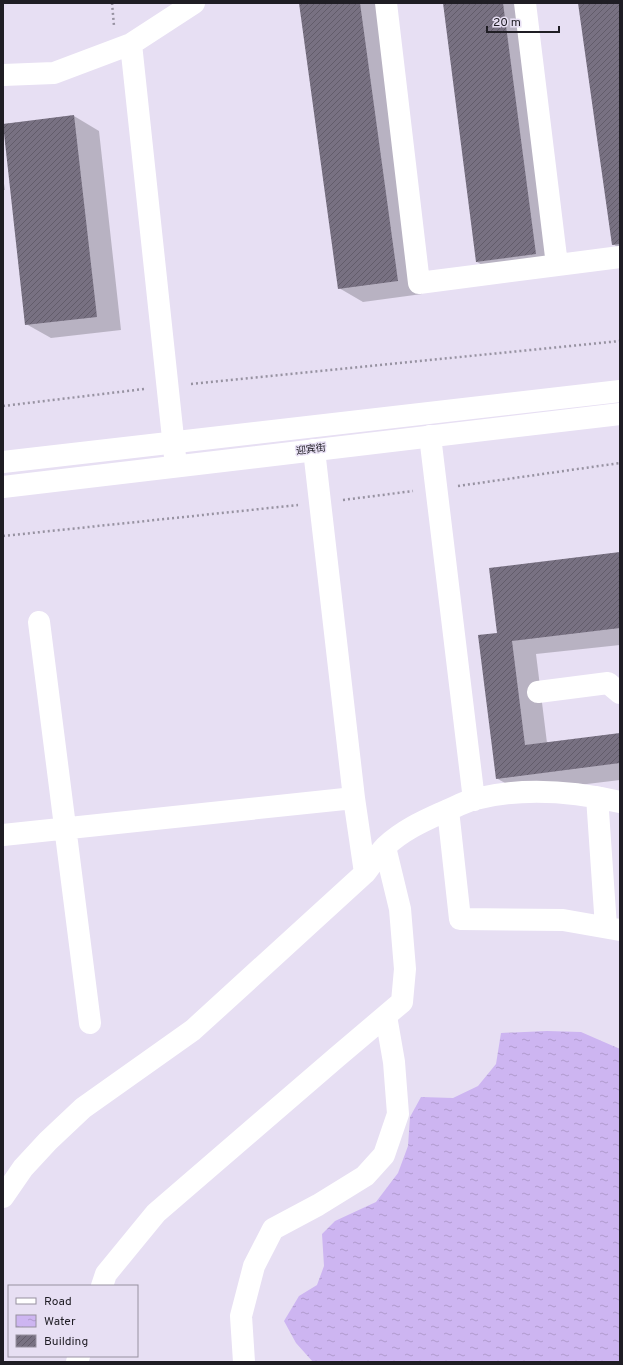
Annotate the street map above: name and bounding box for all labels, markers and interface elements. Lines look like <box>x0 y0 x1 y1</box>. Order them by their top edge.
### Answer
scale bar <box>487 8 559 34</box>
text: 20 m <box>493 15 521 31</box>
street label: 迎宾街 <box>295 442 327 458</box>
legend <box>8 1285 138 1357</box>
text: Road <box>44 1294 72 1310</box>
text: Water <box>44 1314 76 1330</box>
text: Building <box>44 1334 88 1350</box>

